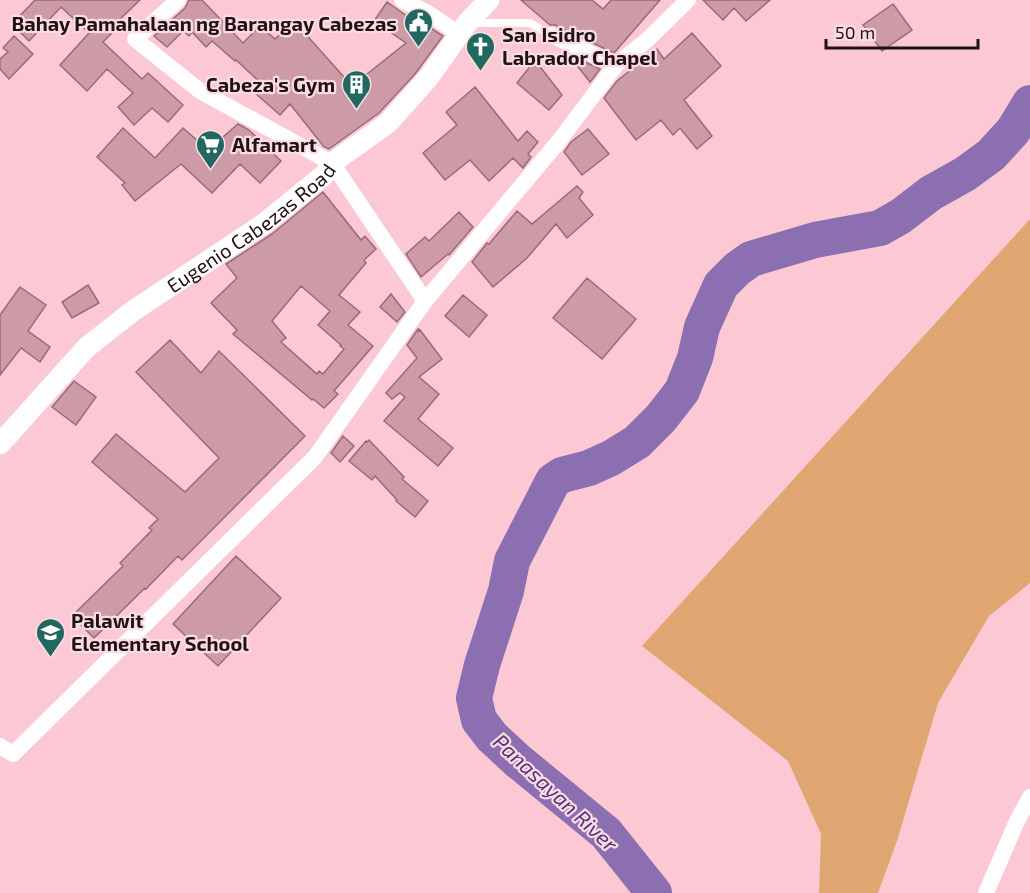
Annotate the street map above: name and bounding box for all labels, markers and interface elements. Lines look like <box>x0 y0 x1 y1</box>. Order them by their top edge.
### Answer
public building icon: Bahay Pamahalaan ng Barangay Cabezas <box>402 7 434 49</box>
place label: Bahay Pamahalaan ng Barangay Cabezas <box>11 11 397 36</box>
scale bar <box>826 12 978 50</box>
text: 50 m <box>835 21 875 43</box>
place label: San Isidro Labrador Chapel <box>502 22 658 69</box>
church icon: San Isidro Labrador Chapel <box>465 30 497 72</box>
building icon: Cabeza's Gym <box>340 68 372 110</box>
place label: Cabeza's Gym <box>206 72 335 97</box>
supermarket icon: Alfamart <box>195 128 227 170</box>
place label: Alfamart <box>232 132 317 156</box>
street label: Eugenio Cabezas Road <box>162 159 340 297</box>
place label: Palawit Elementary School <box>71 608 249 656</box>
school or university icon: Palawit Elementary School <box>34 616 66 658</box>
water label: Panasayan River <box>488 728 624 857</box>

